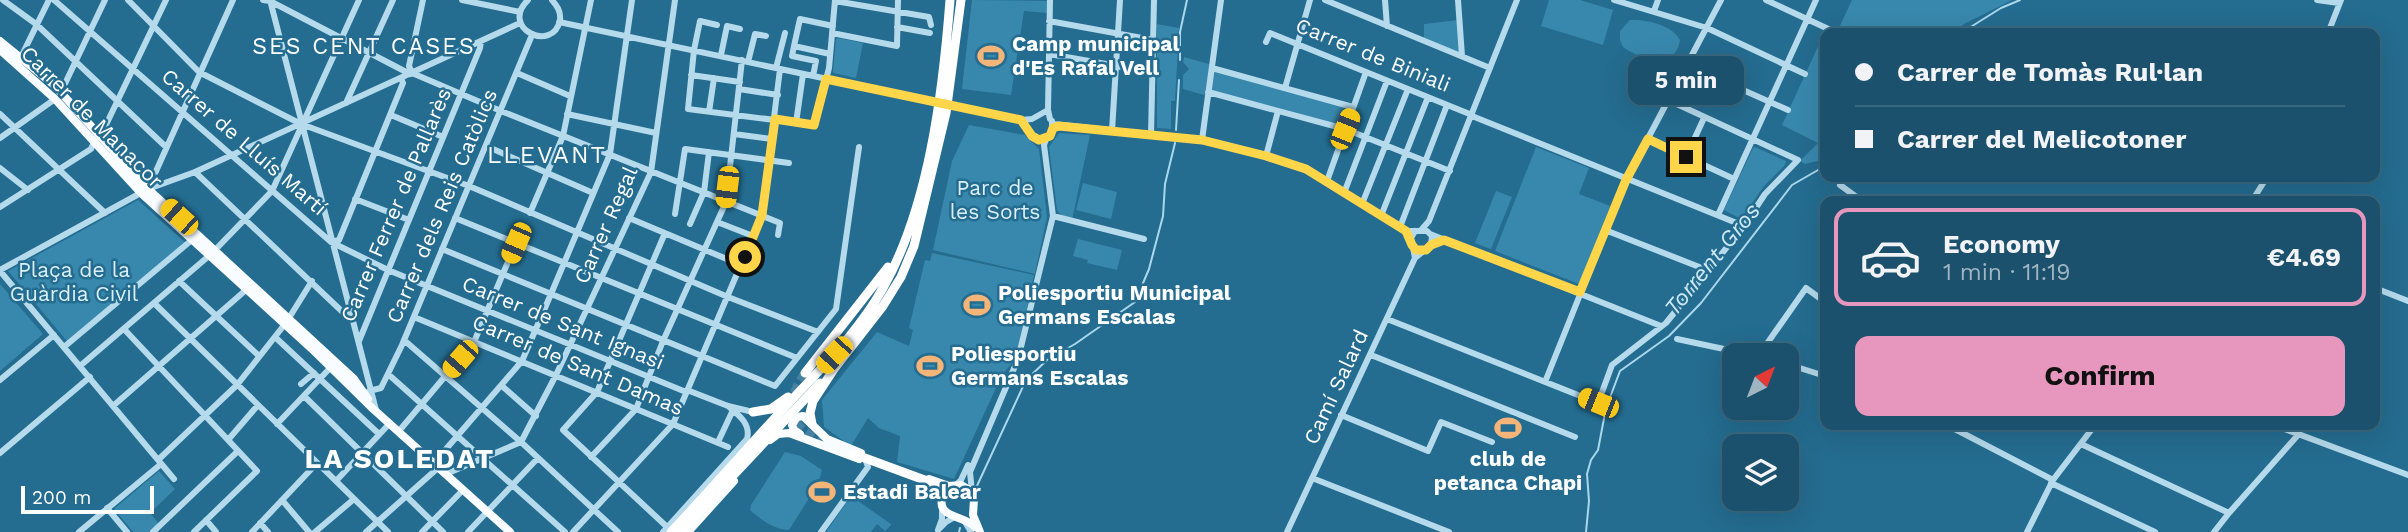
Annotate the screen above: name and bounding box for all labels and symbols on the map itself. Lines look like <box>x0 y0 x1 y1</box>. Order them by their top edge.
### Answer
street label: Carrer de Biniali <box>1292 12 1454 97</box>
place label: Camp municipal d'Es Rafal Vell <box>1012 31 1180 80</box>
district label: SES CENT CASES <box>252 33 476 60</box>
street label: Carrer de Manacor <box>16 40 169 193</box>
sports icon: Camp municipal d'Es Rafal Vell <box>976 41 1006 71</box>
callout: 5 min <box>1628 55 1744 104</box>
street label: Carrer de Lluís Martí <box>157 63 332 220</box>
street label: Carrer Ferrer de Pallarès <box>335 84 456 326</box>
street label: Carrer dels Reis Catòlics <box>381 85 502 327</box>
car <box>1328 106 1363 152</box>
district label: LLEVANT <box>487 141 607 169</box>
route end <box>1670 141 1702 173</box>
street label: Carrer Regal <box>569 162 643 287</box>
car <box>715 165 740 209</box>
park label: Parc de les Sorts <box>950 175 1040 224</box>
car <box>157 195 202 239</box>
water label: Torrent Gros <box>1659 198 1766 321</box>
car <box>499 220 534 266</box>
route start <box>729 241 761 273</box>
park label: Plaça de la Guàrdia Civil <box>10 257 139 306</box>
street label: Carrer de Sant Ignasi <box>459 271 668 374</box>
place label: Poliesportiu Municipal Germans Escalas <box>998 280 1231 329</box>
sports icon: Poliesportiu Municipal Germans Escalas <box>962 290 992 320</box>
street label: Carrer de Sant Damas <box>469 309 687 420</box>
street label: Camí Salard <box>1298 325 1373 448</box>
car <box>812 332 857 378</box>
car <box>439 336 482 382</box>
place label: Poliesportiu Germans Escalas <box>951 341 1128 390</box>
north arrow <box>1722 343 1799 420</box>
sports icon: Poliesportiu Germans Escalas <box>915 351 945 381</box>
car <box>1575 385 1622 421</box>
sports icon: club de petanca Chapi <box>1493 413 1523 443</box>
district label: LA SOLEDAT <box>305 442 495 475</box>
place label: club de petanca Chapi <box>1434 446 1582 495</box>
sports icon: Estadi Balear <box>807 477 837 507</box>
place label: Estadi Balear <box>843 479 981 504</box>
scale bar <box>21 483 154 515</box>

